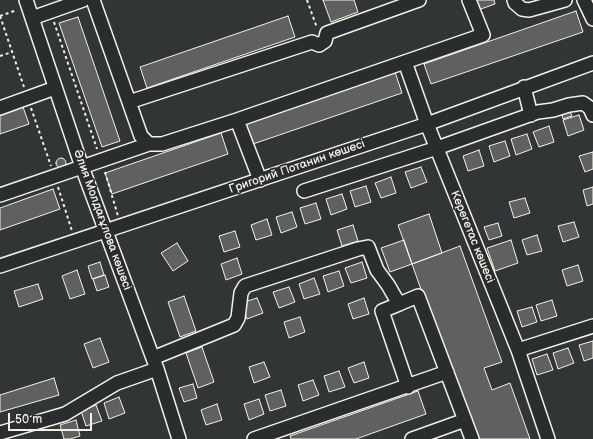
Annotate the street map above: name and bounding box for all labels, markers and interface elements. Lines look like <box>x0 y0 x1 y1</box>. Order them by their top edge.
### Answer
street label: Григорий Потанин көшесі <box>227 137 367 197</box>
street label: Әлия Молдағұлова көшесі <box>70 148 134 292</box>
street label: Керегетас көшесі <box>447 189 497 285</box>
scale bar <box>10 405 94 431</box>
text: 50 m <box>15 412 42 427</box>

